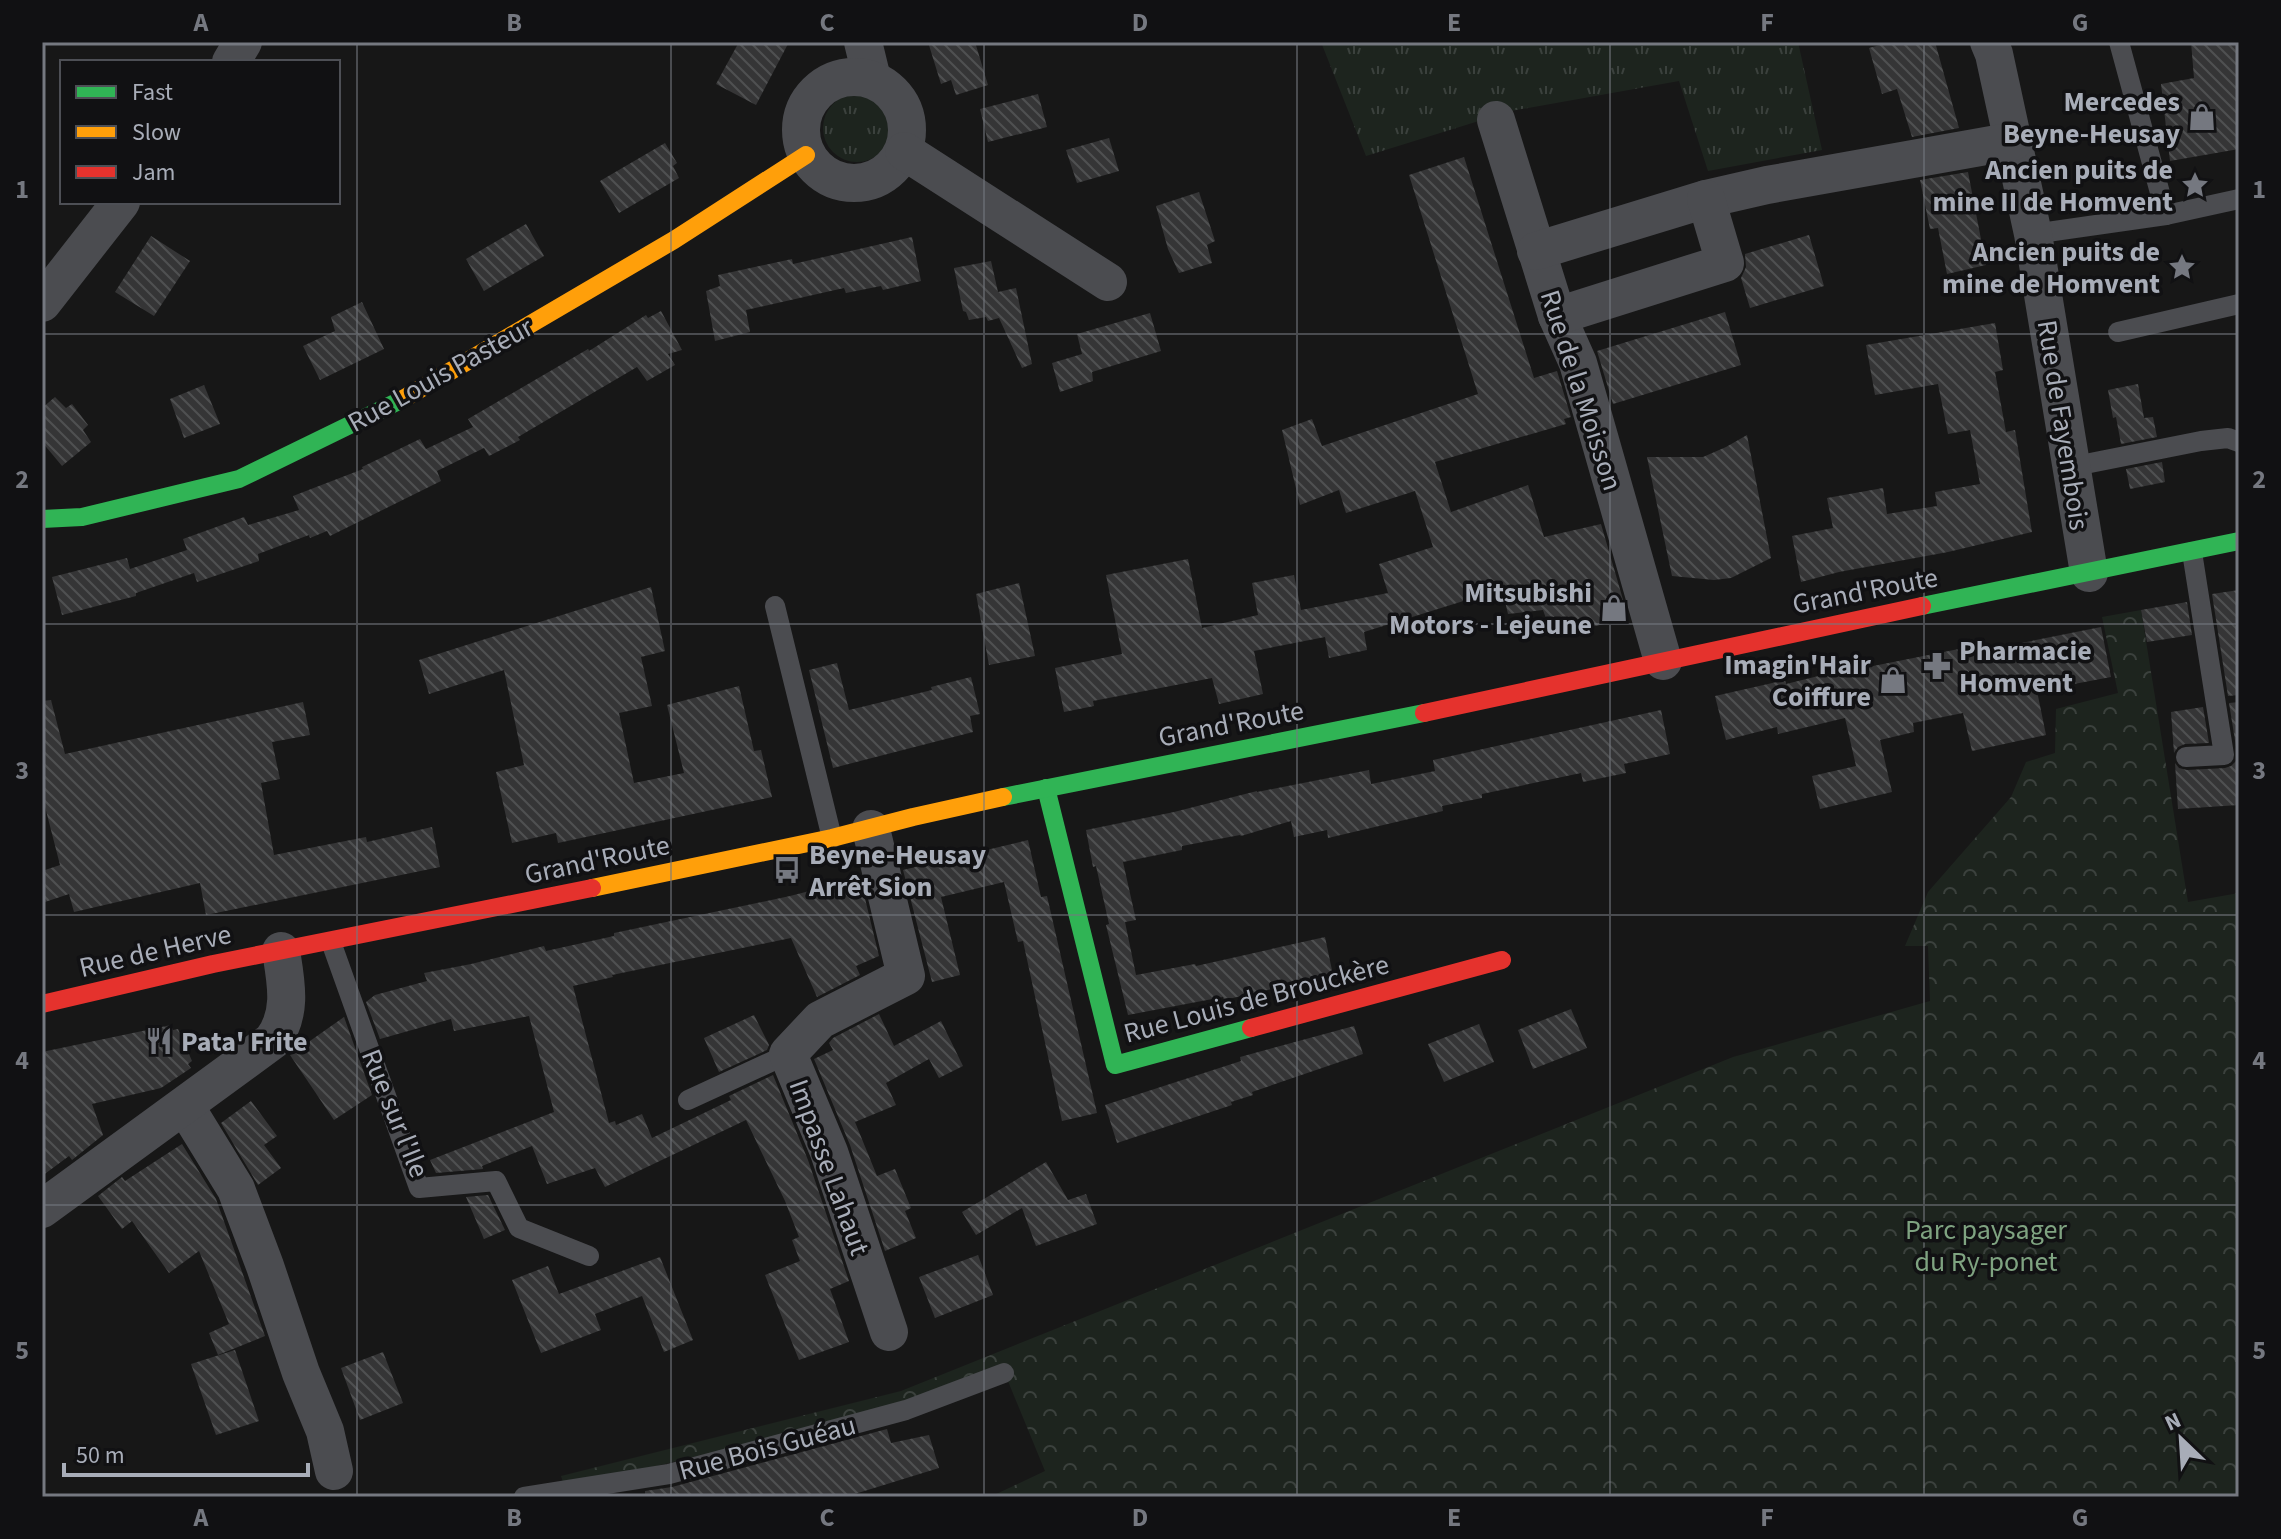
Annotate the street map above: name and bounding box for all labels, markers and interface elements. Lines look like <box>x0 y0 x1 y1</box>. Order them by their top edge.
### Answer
text: A <box>193 4 210 41</box>
text: B <box>506 4 522 41</box>
text: C <box>819 4 835 41</box>
text: D <box>1132 4 1148 41</box>
text: E <box>1447 4 1461 41</box>
text: F <box>1760 4 1774 41</box>
text: G <box>2072 4 2088 41</box>
legend <box>60 60 340 204</box>
text: Fast <box>132 75 173 110</box>
place label: Mercedes Beyne-Heusay <box>2003 82 2180 154</box>
shop icon: Mercedes Beyne-Heusay <box>2187 102 2217 132</box>
text: Slow <box>132 115 181 150</box>
place label: Ancien puits de mine II de Homvent <box>1932 150 2173 222</box>
text: Jam <box>132 155 176 190</box>
place icon: Ancien puits de mine II de Homvent <box>2180 170 2210 200</box>
text: 1 <box>15 171 29 208</box>
text: 1 <box>2252 171 2266 208</box>
place label: Ancien puits de mine de Homvent <box>1942 232 2160 304</box>
place icon: Ancien puits de mine de Homvent <box>2167 252 2197 282</box>
street label: Rue de la Moisson <box>1530 285 1632 496</box>
street label: Rue Louis Pasteur <box>341 307 541 442</box>
street label: Rue de Fayembois <box>2027 317 2099 533</box>
text: 2 <box>15 461 29 498</box>
text: 2 <box>2252 461 2266 498</box>
street label: Grand'Route <box>1789 557 1941 625</box>
place label: Mitsubishi Motors - Lejeune <box>1389 573 1592 645</box>
shop icon: Mitsubishi Motors - Lejeune <box>1599 593 1629 623</box>
place label: Pharmacie Homvent <box>1959 631 2092 703</box>
place label: Imagin'Hair Coiffure <box>1724 645 1872 717</box>
pharmacy icon: Pharmacie Homvent <box>1922 651 1952 681</box>
shop icon: Imagin'Hair Coiffure <box>1878 665 1908 695</box>
street label: Grand'Route <box>1155 690 1307 758</box>
text: 3 <box>15 752 29 789</box>
text: 3 <box>2252 752 2266 789</box>
street label: Grand'Route <box>521 825 673 895</box>
place label: Beyne-Heusay Arrêt Sion <box>808 835 986 907</box>
bus stop icon: Beyne-Heusay Arrêt Sion <box>772 855 802 885</box>
street label: Rue de Herve <box>75 914 235 988</box>
street label: Rue Louis de Brouckère <box>1119 944 1393 1054</box>
place label: Pata' Frite <box>181 1022 308 1062</box>
restaurant icon: Pata' Frite <box>144 1026 174 1056</box>
text: 4 <box>15 1042 29 1079</box>
text: 4 <box>2252 1042 2266 1079</box>
street label: Rue sur l'Ile <box>351 1043 439 1184</box>
street label: Impasse Lahaut <box>779 1074 880 1261</box>
park label: Parc paysager du Ry-ponet <box>1905 1210 2067 1282</box>
text: 5 <box>15 1332 29 1369</box>
text: 5 <box>2252 1332 2266 1369</box>
north arrow <box>2141 1399 2221 1479</box>
text: N <box>2160 1404 2186 1439</box>
street label: Rue Bois Guéau <box>674 1405 860 1491</box>
scale bar <box>64 1427 308 1477</box>
text: 50 m <box>76 1438 125 1473</box>
text: A <box>193 1499 210 1536</box>
text: B <box>506 1499 522 1536</box>
text: C <box>819 1499 835 1536</box>
text: D <box>1132 1499 1148 1536</box>
text: E <box>1447 1499 1461 1536</box>
text: F <box>1760 1499 1774 1536</box>
text: G <box>2072 1499 2088 1536</box>

